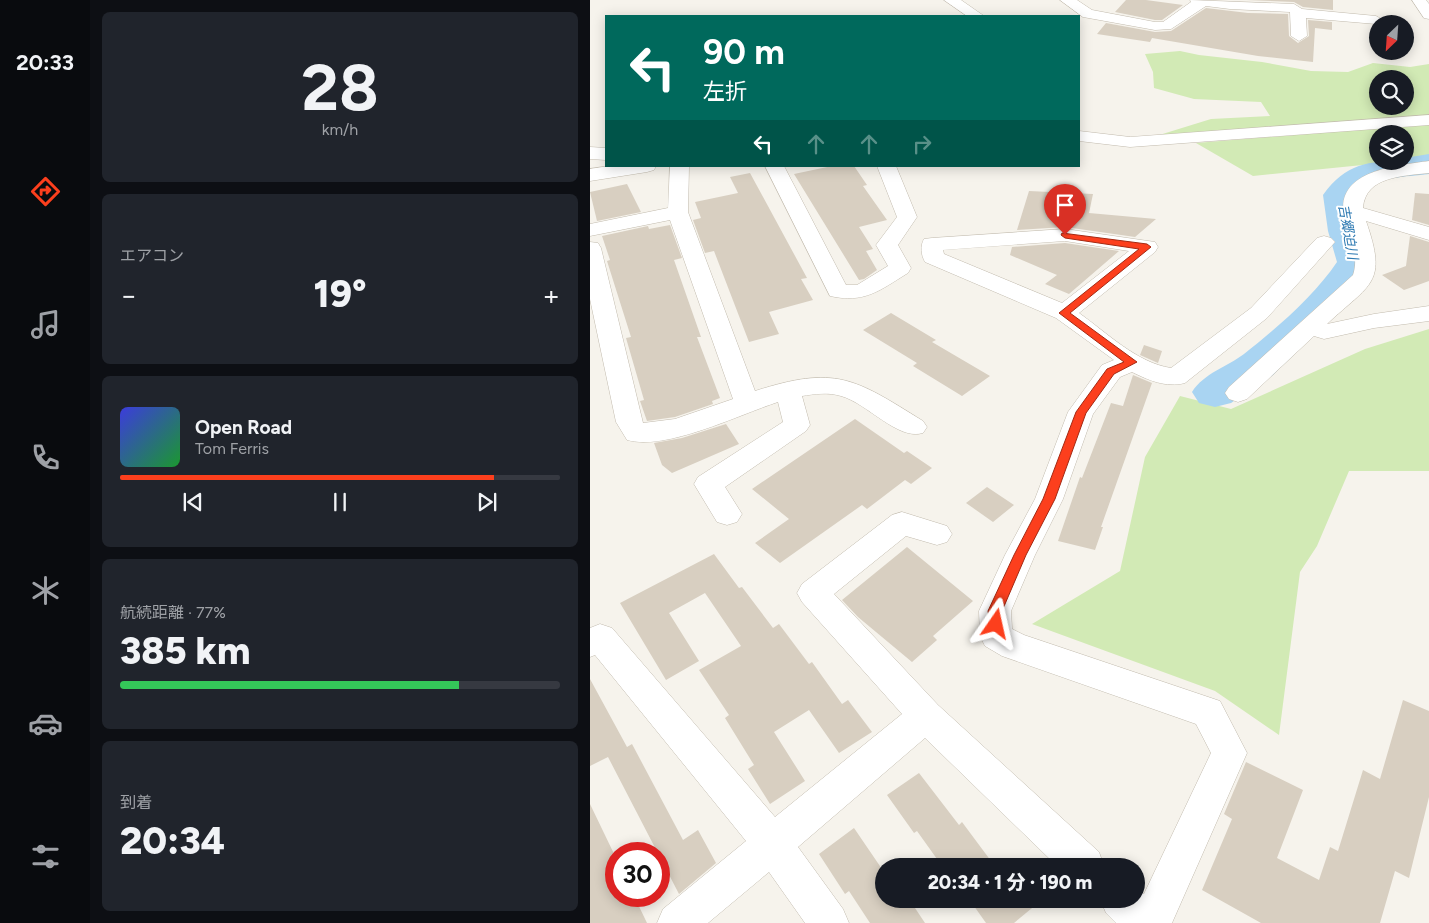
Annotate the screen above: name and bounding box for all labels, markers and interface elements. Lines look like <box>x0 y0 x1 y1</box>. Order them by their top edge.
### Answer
north arrow <box>1369 15 1414 60</box>
map controls <box>1369 15 1414 170</box>
text: 90 m <box>703 31 785 73</box>
icon: left <box>620 35 685 100</box>
text: 28 <box>301 48 379 126</box>
text: 20:33 <box>16 49 74 76</box>
button: search <box>1369 70 1414 115</box>
text: 左折 <box>703 78 747 105</box>
text: km/h <box>322 120 358 139</box>
button: layers <box>1369 125 1414 170</box>
icon: left <box>749 130 777 158</box>
icon: ahead <box>802 130 830 158</box>
icon: ahead <box>855 130 883 158</box>
icon: right <box>908 130 936 158</box>
icon: directions <box>28 174 63 209</box>
pin <box>1044 184 1086 235</box>
icon: arrive <box>1051 191 1079 219</box>
water label: 吉郷迫川 <box>1335 203 1362 263</box>
text: エアコン <box>120 246 184 265</box>
text: 19° <box>313 271 367 317</box>
text: − <box>120 278 137 312</box>
text: + <box>543 278 560 312</box>
icon: music <box>28 307 63 342</box>
text: Open Road <box>195 416 292 439</box>
text: Tom Ferris <box>195 439 269 458</box>
icon: phone <box>28 440 63 475</box>
icon: previous <box>179 488 207 516</box>
icon: pause <box>326 488 354 516</box>
icon: next <box>473 488 501 516</box>
icon: climate <box>28 573 63 608</box>
position arrow <box>969 597 1021 649</box>
text: 航続距離 · 77% <box>120 603 226 622</box>
text: 385 km <box>120 628 250 674</box>
icon: car <box>28 706 63 741</box>
text: 到着 <box>120 793 152 812</box>
text: 20:34 <box>120 818 225 864</box>
icon: filters <box>28 839 63 874</box>
speed limit sign: 30 <box>605 842 670 907</box>
text: 20:34 · 1 分 · 190 m <box>928 871 1092 894</box>

